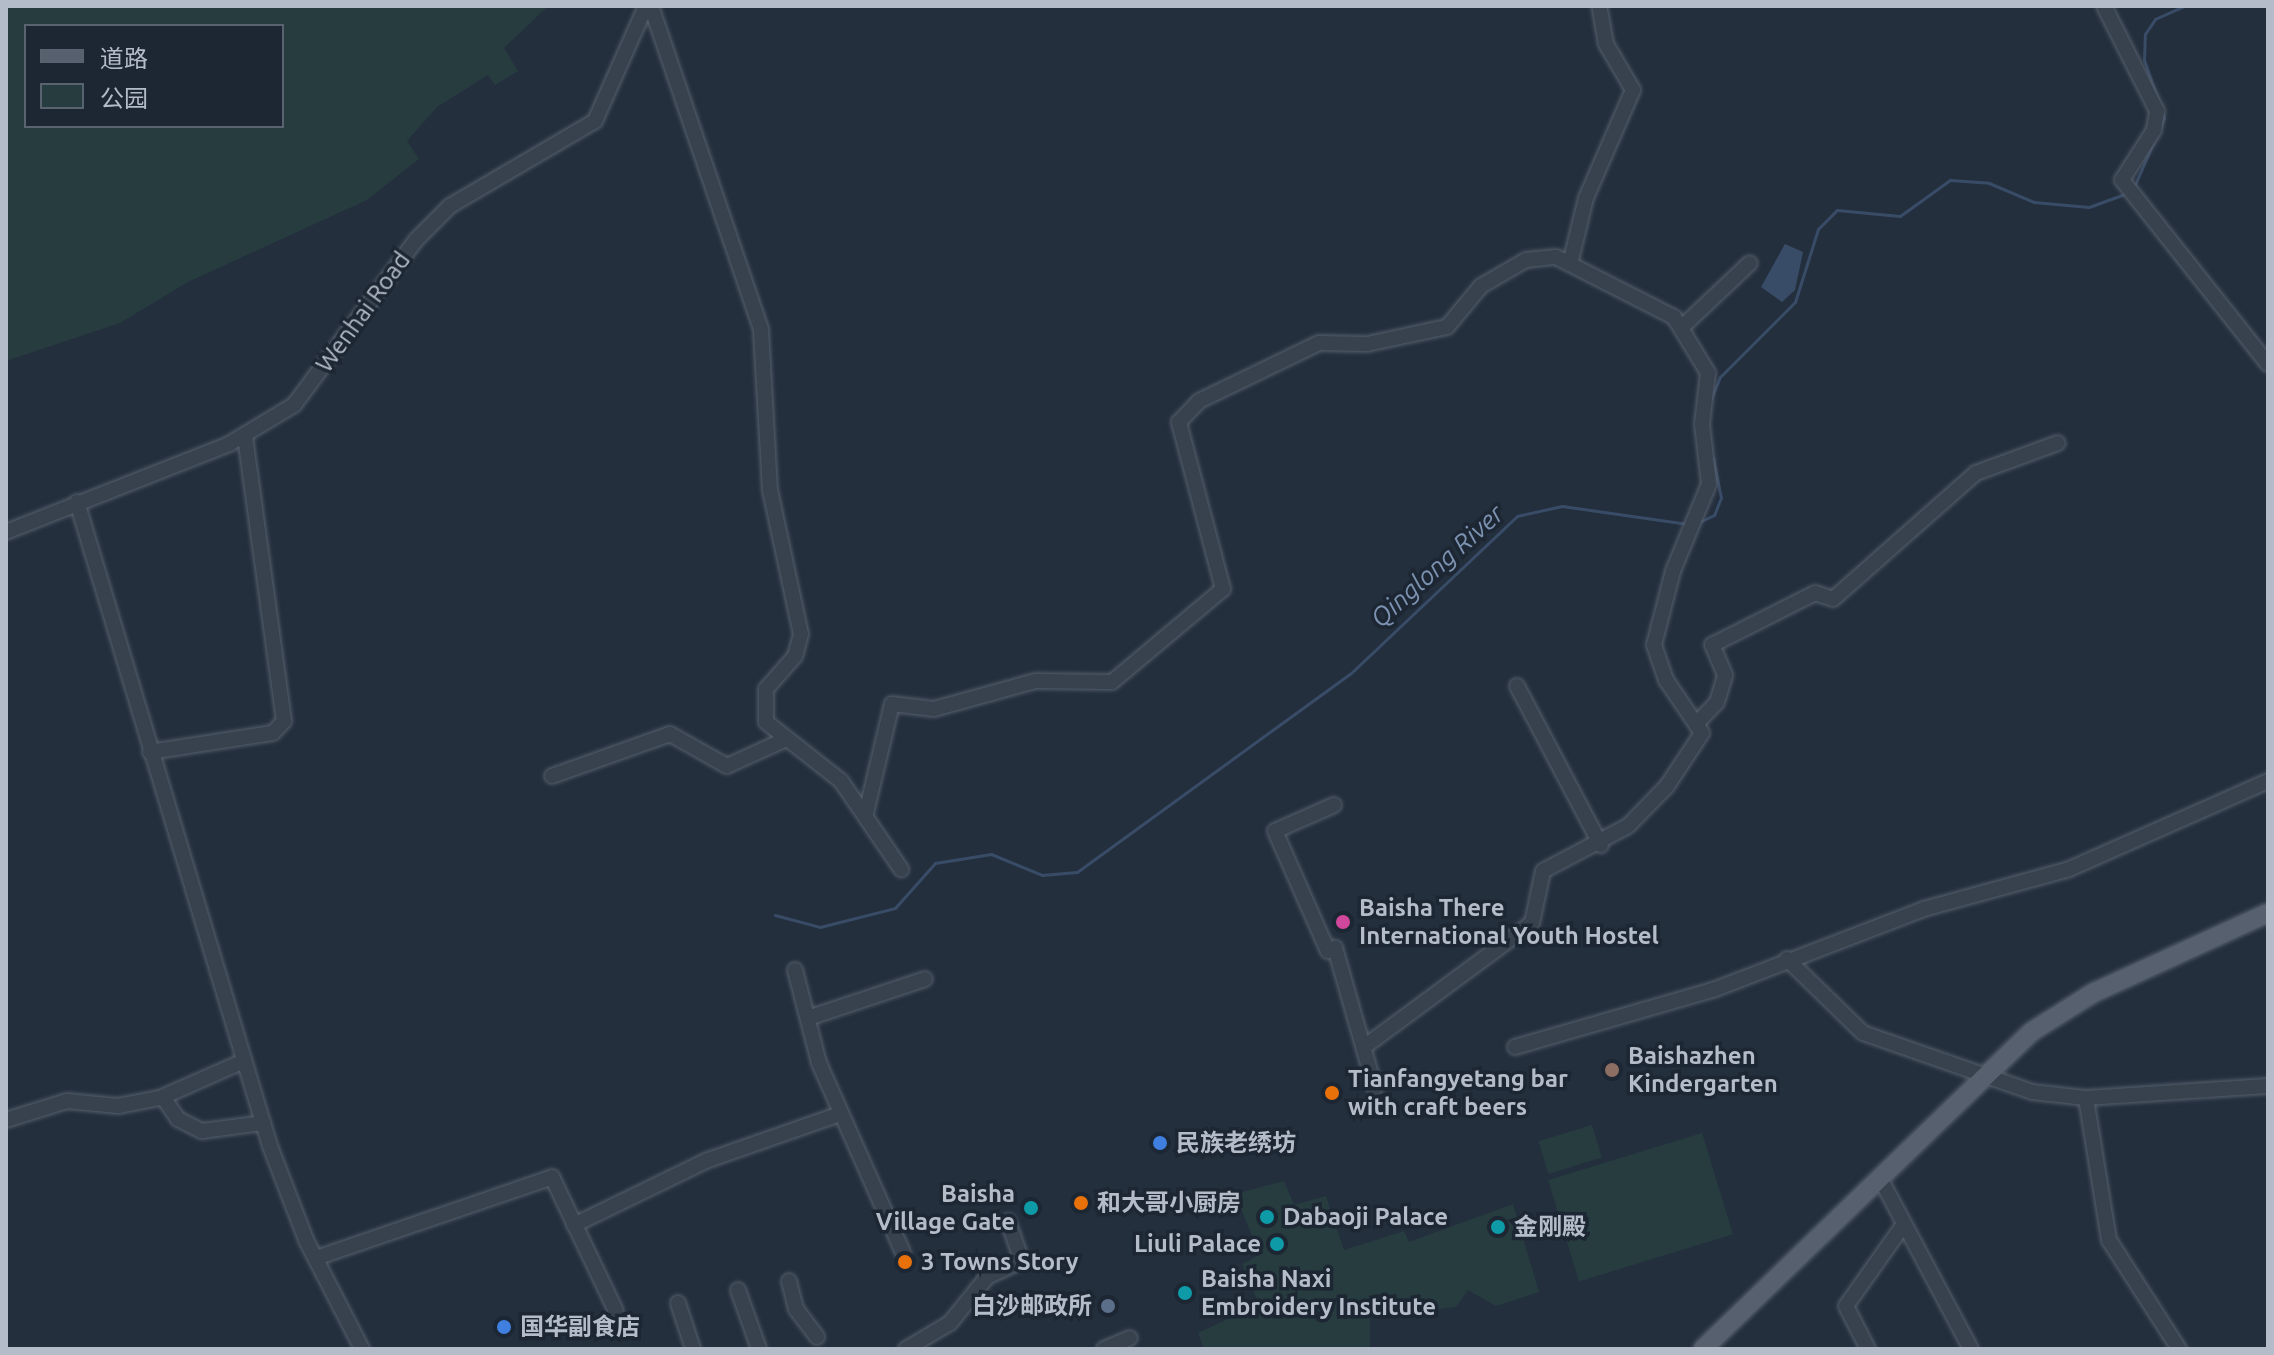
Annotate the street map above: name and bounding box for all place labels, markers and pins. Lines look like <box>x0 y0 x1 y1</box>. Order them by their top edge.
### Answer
place label: Baisha There International Youth Hostel <box>1359 894 1659 950</box>
marker: Baisha There International Youth Hostel <box>1334 913 1352 931</box>
place label: Baishazhen Kindergarten <box>1628 1042 1778 1098</box>
marker: Baishazhen Kindergarten <box>1603 1061 1621 1079</box>
place label: Tianfangyetang bar with craft beers <box>1348 1065 1568 1121</box>
marker: Tianfangyetang bar with craft beers <box>1323 1084 1341 1102</box>
place label: 民族老绣坊 <box>1176 1129 1296 1157</box>
marker: 民族老绣坊 <box>1151 1134 1169 1152</box>
place label: Baisha Village Gate <box>876 1180 1015 1236</box>
place label: 和大哥小厨房 <box>1097 1189 1241 1217</box>
marker: 和大哥小厨房 <box>1072 1194 1090 1212</box>
marker: Baisha Village Gate <box>1022 1199 1040 1217</box>
place label: Dabaoji Palace <box>1283 1203 1448 1231</box>
marker: Dabaoji Palace <box>1258 1208 1276 1226</box>
place label: 金刚殿 <box>1514 1213 1586 1241</box>
marker: 金刚殿 <box>1489 1218 1507 1236</box>
place label: Liuli Palace <box>1134 1230 1261 1258</box>
marker: Liuli Palace <box>1268 1235 1286 1253</box>
place label: 3 Towns Story <box>921 1248 1078 1276</box>
marker: 3 Towns Story <box>896 1253 914 1271</box>
place label: Baisha Naxi Embroidery Institute <box>1201 1265 1436 1321</box>
marker: Baisha Naxi Embroidery Institute <box>1176 1284 1194 1302</box>
place label: 白沙邮政所 <box>972 1292 1092 1320</box>
marker: 白沙邮政所 <box>1099 1297 1117 1315</box>
place label: 国华副食店 <box>520 1313 640 1341</box>
marker: 国华副食店 <box>495 1318 513 1336</box>

